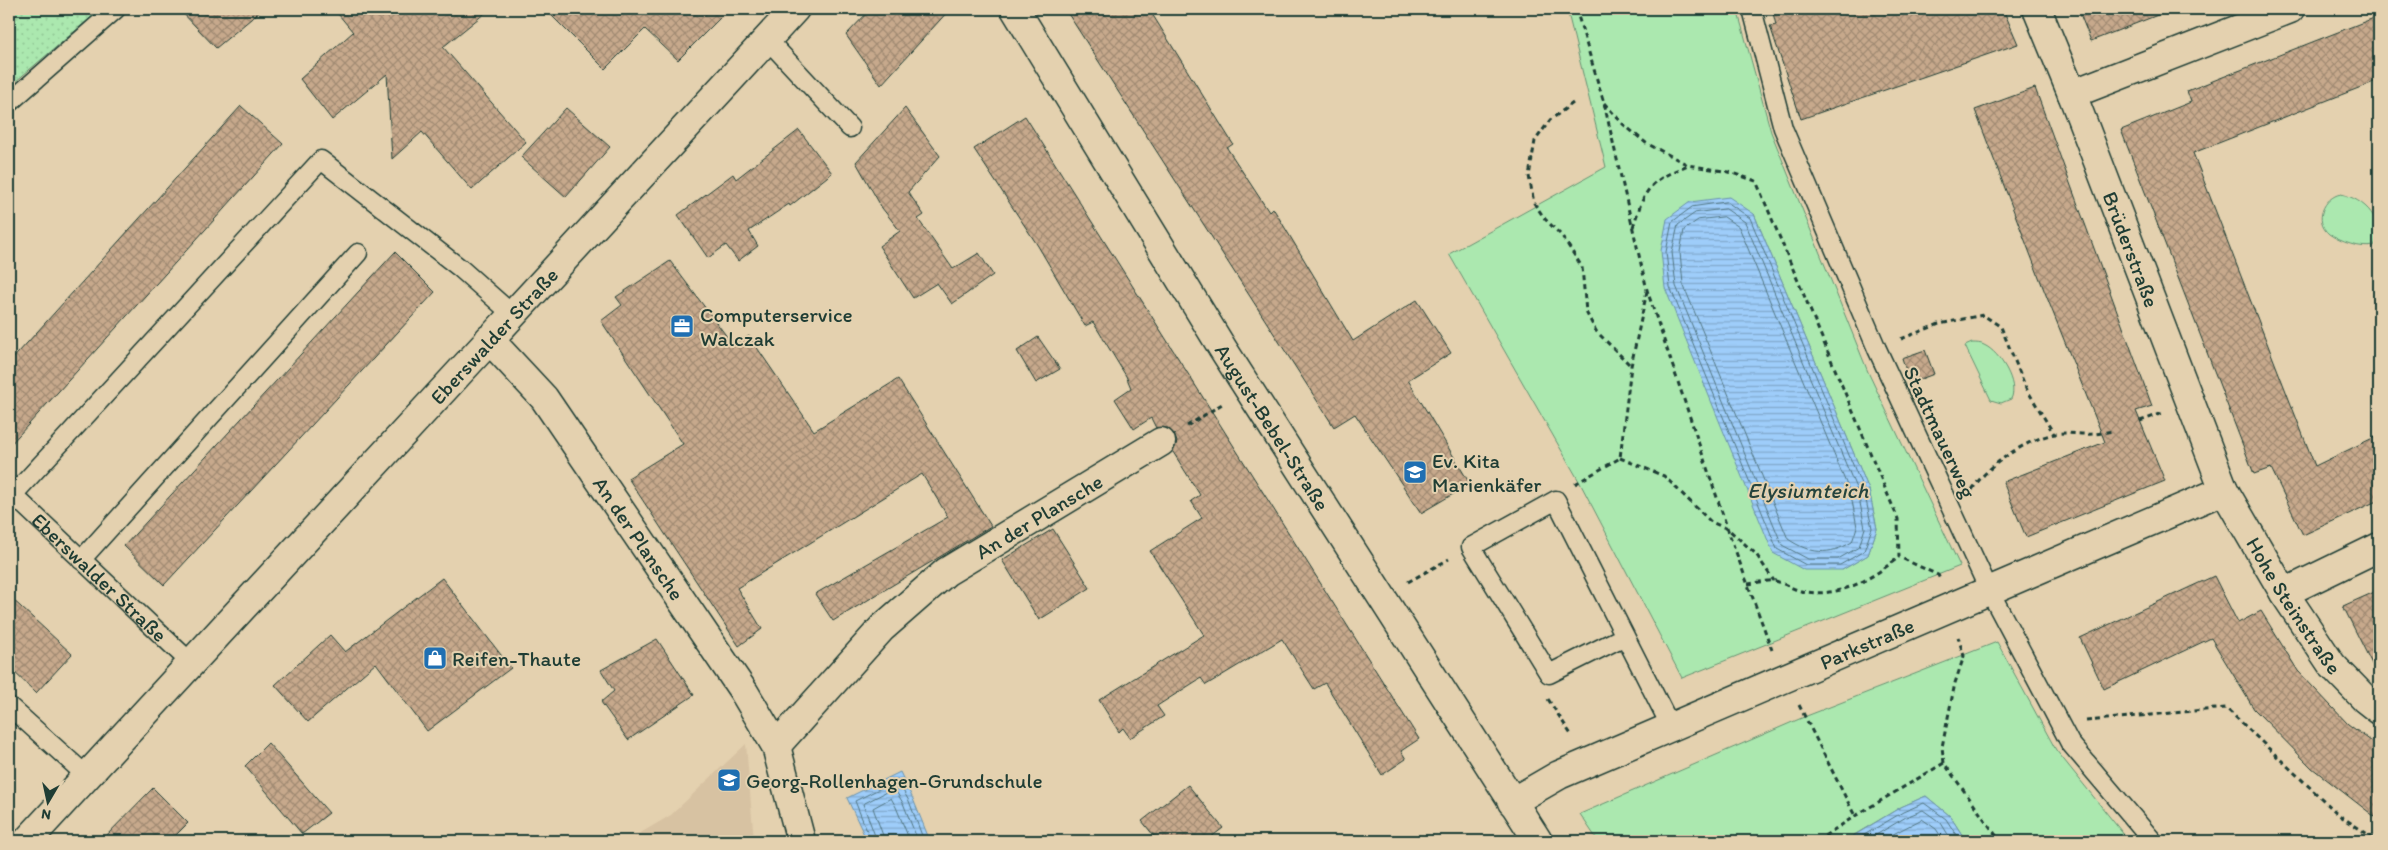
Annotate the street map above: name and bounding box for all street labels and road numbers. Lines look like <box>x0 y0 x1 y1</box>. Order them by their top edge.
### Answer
street label: Brüderstraße <box>2098 188 2165 311</box>
street label: Eberswalder Straße <box>424 262 563 409</box>
street label: August-Bebel-Straße <box>1210 339 1335 515</box>
street label: Stadtmauerweg <box>1899 362 1982 502</box>
street label: An der Plansche <box>971 468 1107 564</box>
street label: An der Plansche <box>588 471 690 605</box>
street label: Eberswalder Straße <box>27 507 173 647</box>
street label: Hohe Steinstraße <box>2242 532 2346 679</box>
street label: Parkstraße <box>1816 612 1918 674</box>

